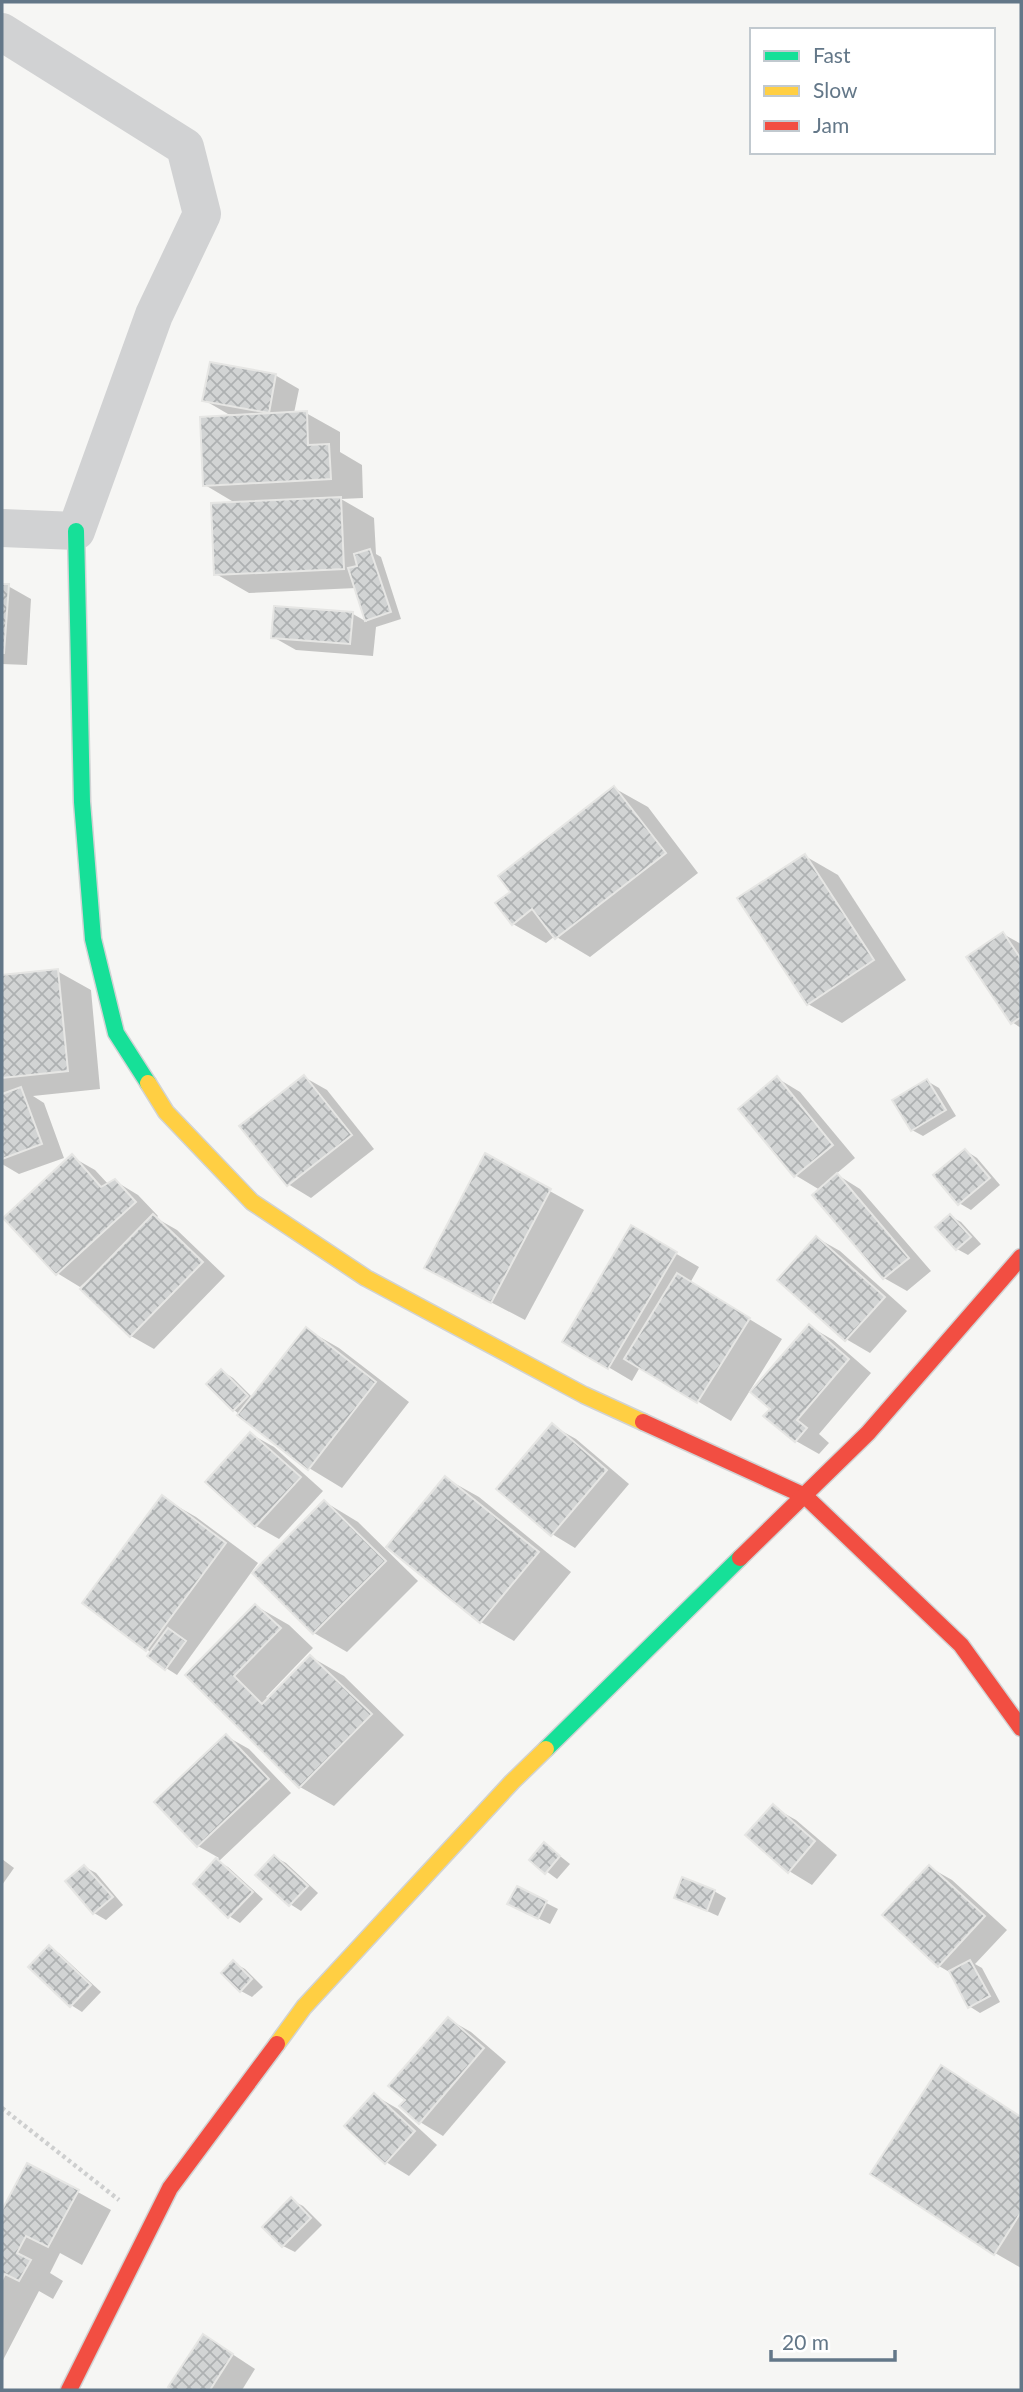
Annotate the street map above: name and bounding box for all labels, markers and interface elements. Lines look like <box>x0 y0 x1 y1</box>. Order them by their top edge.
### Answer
legend <box>750 28 995 154</box>
text: Fast <box>813 42 851 67</box>
text: Slow <box>813 77 858 102</box>
text: Jam <box>813 112 849 137</box>
scale bar <box>771 2318 895 2362</box>
text: 20 m <box>782 2329 829 2354</box>

